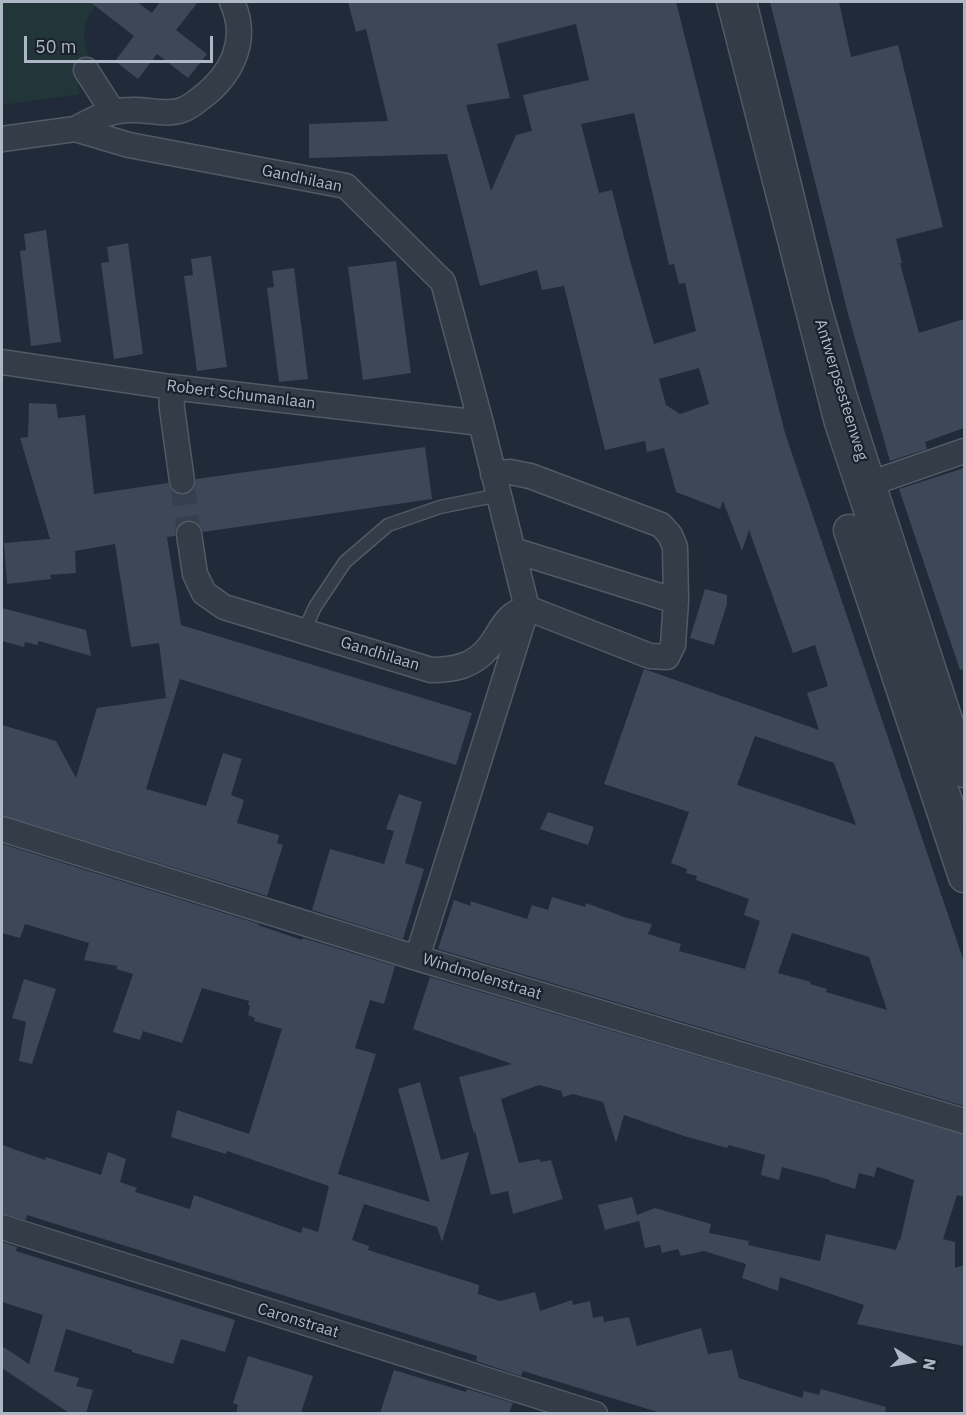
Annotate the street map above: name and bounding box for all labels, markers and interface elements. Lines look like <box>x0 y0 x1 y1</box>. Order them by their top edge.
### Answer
scale bar <box>27 24 216 62</box>
text: 50 m <box>35 35 77 58</box>
street label: Gandhilaan <box>260 161 344 197</box>
street label: Antwerpsesteenweg <box>810 317 872 463</box>
street label: Robert Schumanlaan <box>165 376 317 414</box>
street label: Gandhilaan <box>338 633 422 675</box>
street label: Windmolenstraat <box>420 950 544 1004</box>
street label: Caronstraat <box>255 1300 341 1342</box>
north arrow <box>882 1331 942 1391</box>
text: N <box>919 1357 941 1372</box>

